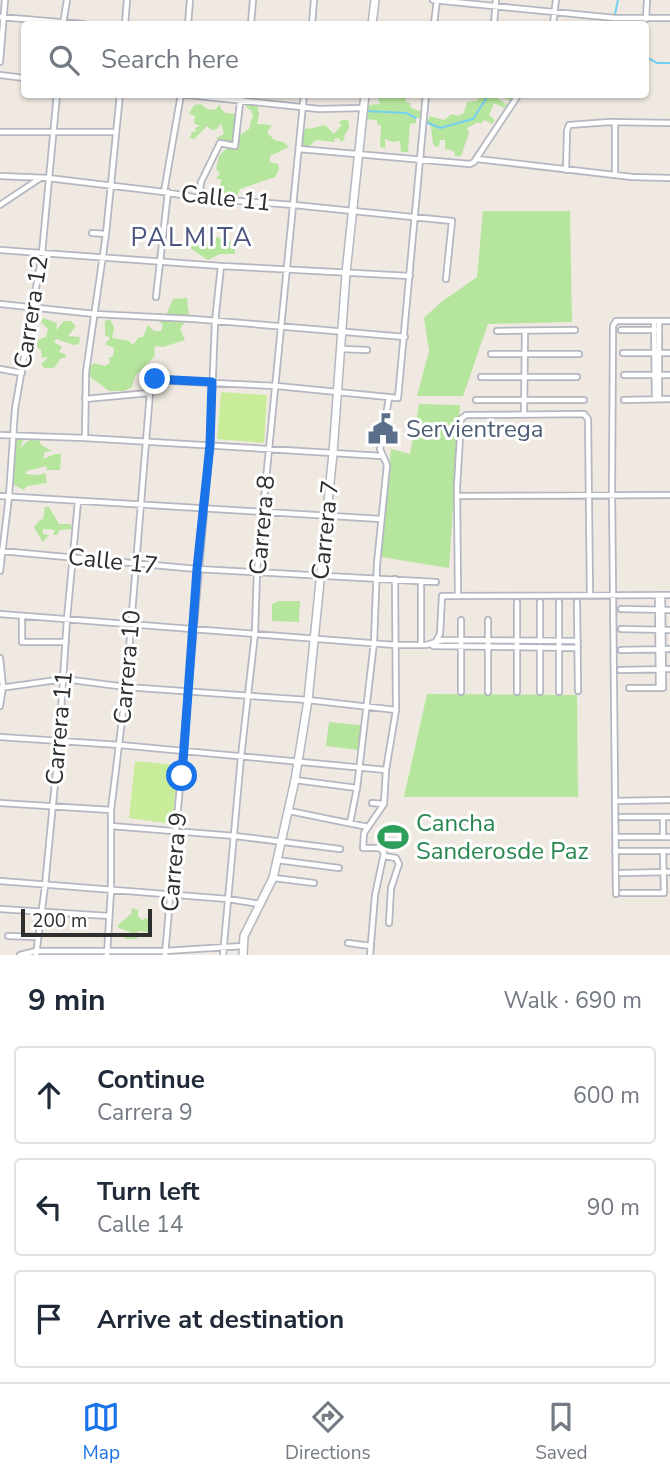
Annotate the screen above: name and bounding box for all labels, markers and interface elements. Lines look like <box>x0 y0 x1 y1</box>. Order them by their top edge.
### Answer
search box <box>21 21 649 98</box>
icon: search <box>45 41 83 79</box>
text: Search here <box>101 42 239 77</box>
street label: Calle 11 <box>179 177 273 219</box>
district label: PALMITA <box>130 220 254 255</box>
street label: Carrera 12 <box>6 253 56 371</box>
route end <box>139 363 170 394</box>
public building icon: Servientrega <box>366 412 400 446</box>
place label: Servientrega <box>406 413 544 445</box>
street label: Carrera 8 <box>242 474 282 576</box>
street label: Carrera 7 <box>304 479 346 581</box>
street label: Calle 17 <box>66 540 160 582</box>
street label: Carrera 10 <box>106 609 148 725</box>
street label: Carrera 11 <box>38 670 80 786</box>
route start <box>166 760 197 791</box>
place label: Cancha Sanderosde Paz <box>416 807 589 867</box>
street label: Carrera 9 <box>154 811 194 913</box>
sports icon: Cancha Sanderosde Paz <box>376 820 410 854</box>
scale bar <box>21 906 152 938</box>
text: 200 m <box>32 908 87 934</box>
text: 9 min <box>28 980 106 1021</box>
text: Walk · 690 m <box>503 985 642 1016</box>
text: Continue <box>97 1062 205 1097</box>
icon: ahead <box>30 1076 68 1114</box>
text: 600 m <box>573 1080 640 1111</box>
text: Carrera 9 <box>97 1097 193 1128</box>
text: Turn left <box>97 1174 200 1209</box>
icon: left <box>30 1188 68 1226</box>
text: 90 m <box>587 1192 640 1223</box>
text: Calle 14 <box>97 1209 184 1240</box>
icon: arrive <box>30 1300 68 1338</box>
text: Arrive at destination <box>97 1302 344 1337</box>
tab: Map <box>82 1398 120 1466</box>
tab: Directions <box>285 1398 371 1466</box>
tab: Saved <box>535 1398 588 1466</box>

